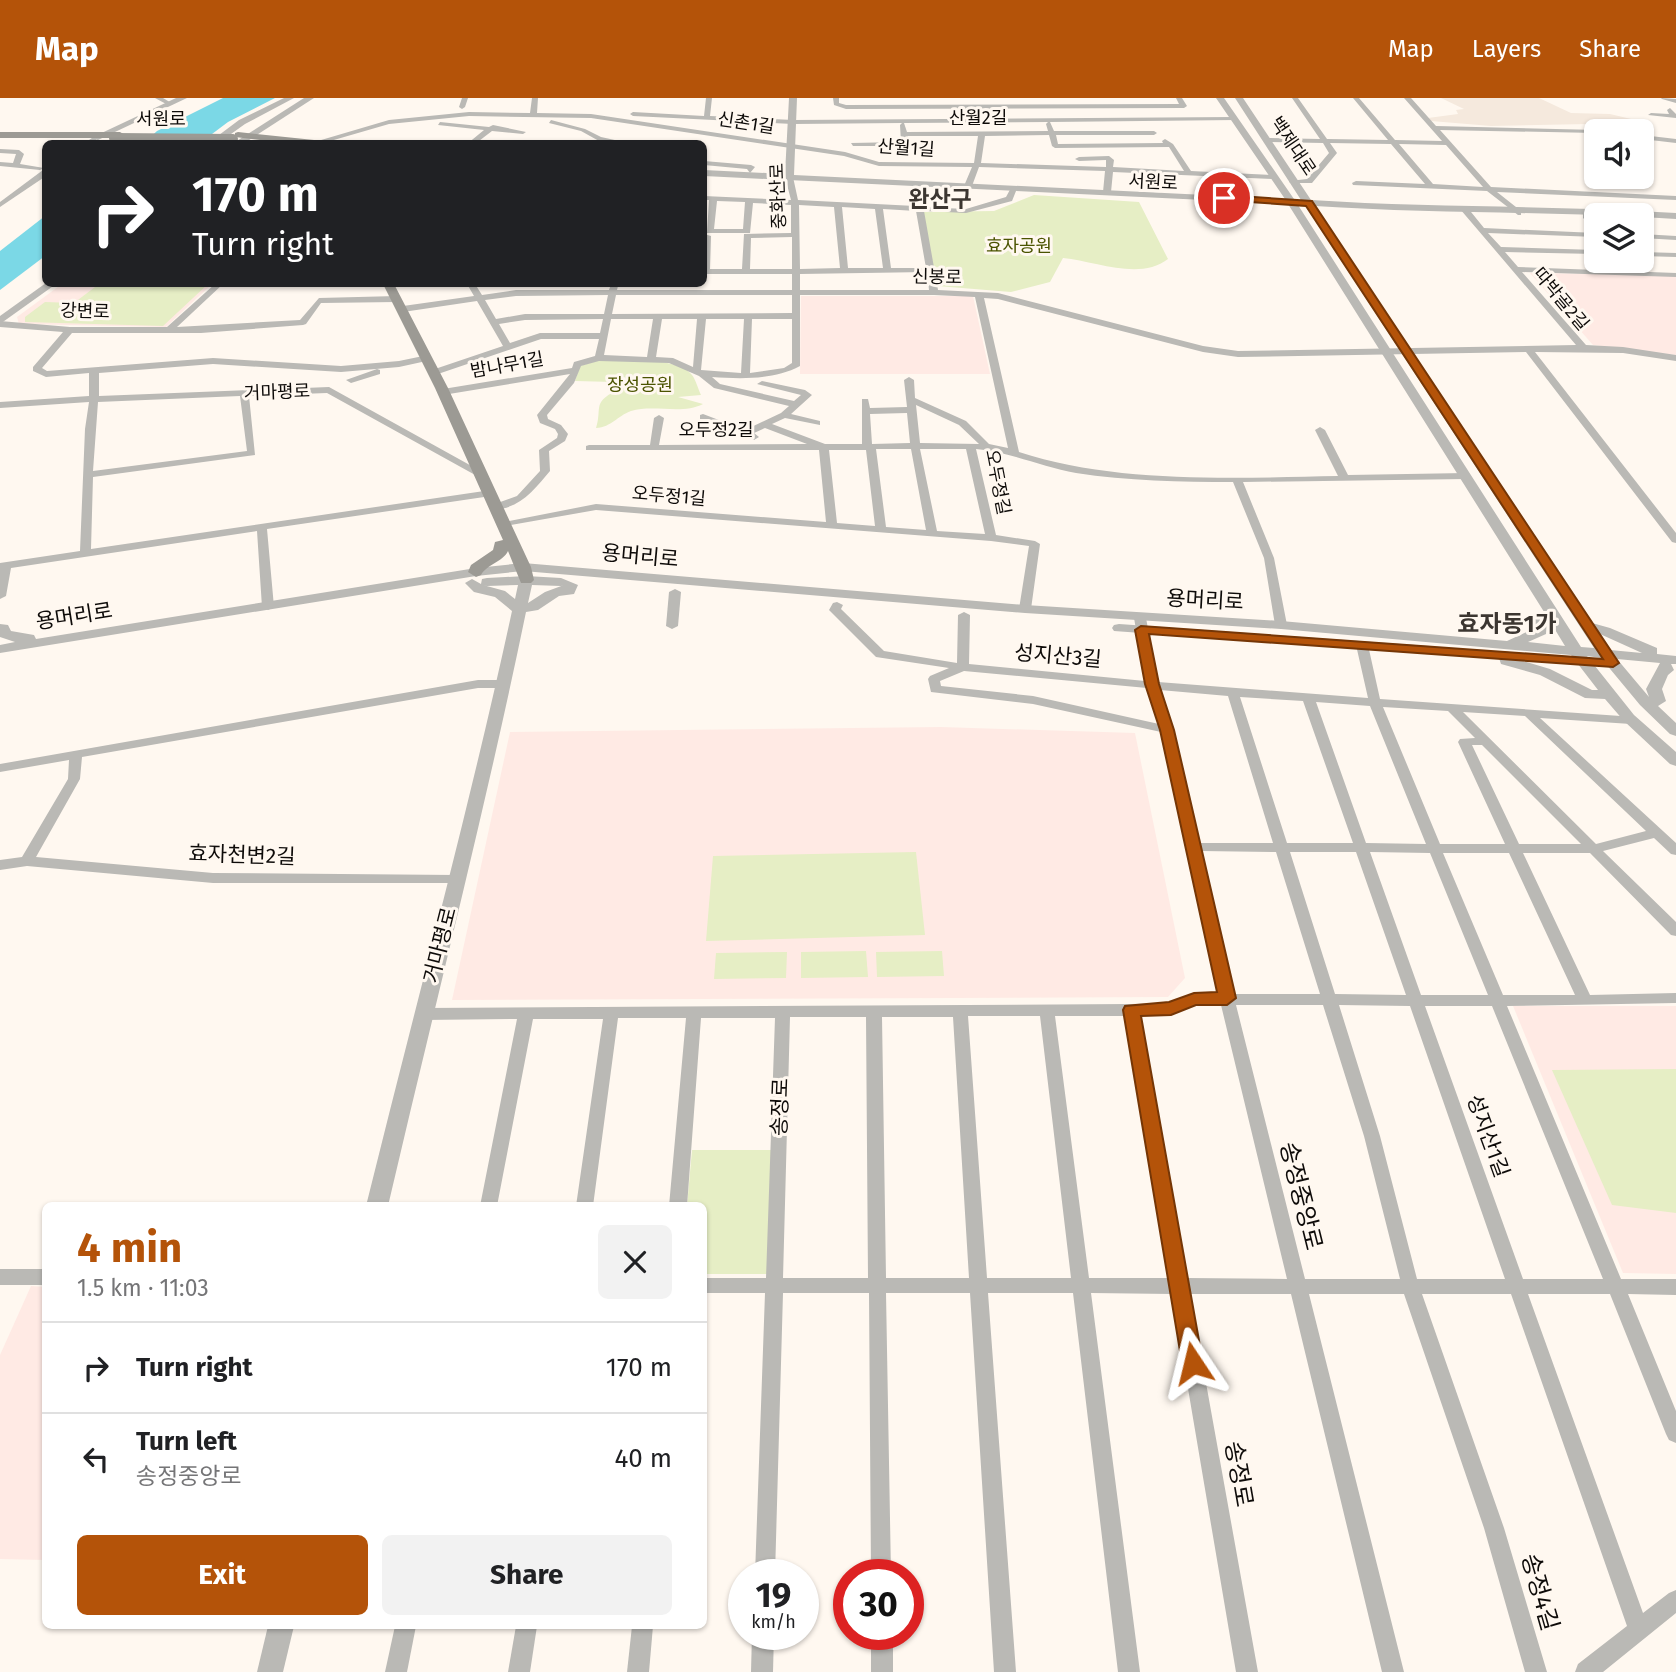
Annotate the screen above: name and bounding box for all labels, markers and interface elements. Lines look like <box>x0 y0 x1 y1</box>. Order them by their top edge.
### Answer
text: Map <box>35 29 99 69</box>
text: Map <box>1388 35 1434 63</box>
text: Layers <box>1472 35 1541 63</box>
text: Share <box>1579 35 1641 63</box>
street label: 산월2길 <box>949 107 1007 129</box>
street label: 서원로 <box>136 108 186 130</box>
street label: 신촌1길 <box>716 108 776 138</box>
street label: 백제대로 <box>1265 112 1321 180</box>
map controls <box>1584 119 1654 273</box>
button: sound <box>1584 119 1654 189</box>
street label: 산월1길 <box>877 135 935 161</box>
street label: 중화산로 <box>766 163 790 229</box>
text: 170 m <box>192 165 319 224</box>
icon: right <box>77 168 168 259</box>
pin <box>1194 168 1254 228</box>
street label: 서원로 <box>1128 170 1178 194</box>
icon: arrive <box>1205 179 1243 217</box>
district label: 완산구 <box>908 185 972 213</box>
button: layers <box>1584 203 1654 273</box>
text: Turn right <box>192 225 334 263</box>
park label: 효자공원 <box>986 235 1052 257</box>
street label: 따박골2길 <box>1528 263 1594 335</box>
street label: 신봉로 <box>912 266 962 288</box>
street label: 강변로 <box>60 299 110 323</box>
street label: 밤나무1길 <box>469 348 545 382</box>
park label: 장성공원 <box>607 374 673 396</box>
street label: 거마평로 <box>244 380 310 404</box>
street label: 오두정2길 <box>678 419 754 441</box>
street label: 오두정길 <box>981 447 1015 517</box>
street label: 오두정1길 <box>631 482 707 510</box>
street label: 용머리로 <box>600 540 680 572</box>
street label: 용머리로 <box>1166 585 1244 615</box>
street label: 용머리로 <box>34 597 114 635</box>
district label: 효자동1가 <box>1457 610 1557 638</box>
street label: 성지산3길 <box>1013 639 1103 673</box>
street label: 효자천변2길 <box>188 840 296 870</box>
street label: 거마평로 <box>418 904 462 986</box>
street label: 송정로 <box>766 1078 794 1136</box>
street label: 성지산1길 <box>1461 1091 1515 1181</box>
street label: 송정중앙로 <box>1274 1139 1328 1253</box>
text: 4 min <box>77 1223 182 1273</box>
button: close <box>598 1225 672 1299</box>
text: 1.5 km · 11:03 <box>77 1274 209 1302</box>
position arrow <box>1156 1326 1230 1400</box>
icon: right <box>77 1349 115 1387</box>
text: Turn right <box>136 1352 253 1383</box>
text: 170 m <box>606 1352 672 1383</box>
text: Turn left <box>136 1426 237 1457</box>
street label: 송정로 <box>1219 1439 1259 1509</box>
icon: left <box>77 1440 115 1478</box>
text: 40 m <box>614 1443 672 1474</box>
text: 송정중앙로 <box>136 1462 242 1490</box>
button: Exit <box>77 1535 368 1615</box>
button: Share <box>382 1535 672 1615</box>
street label: 송정4길 <box>1516 1550 1564 1634</box>
speed limit sign: 30 <box>833 1559 924 1650</box>
text: 19 <box>756 1574 791 1616</box>
text: km/h <box>751 1611 796 1633</box>

